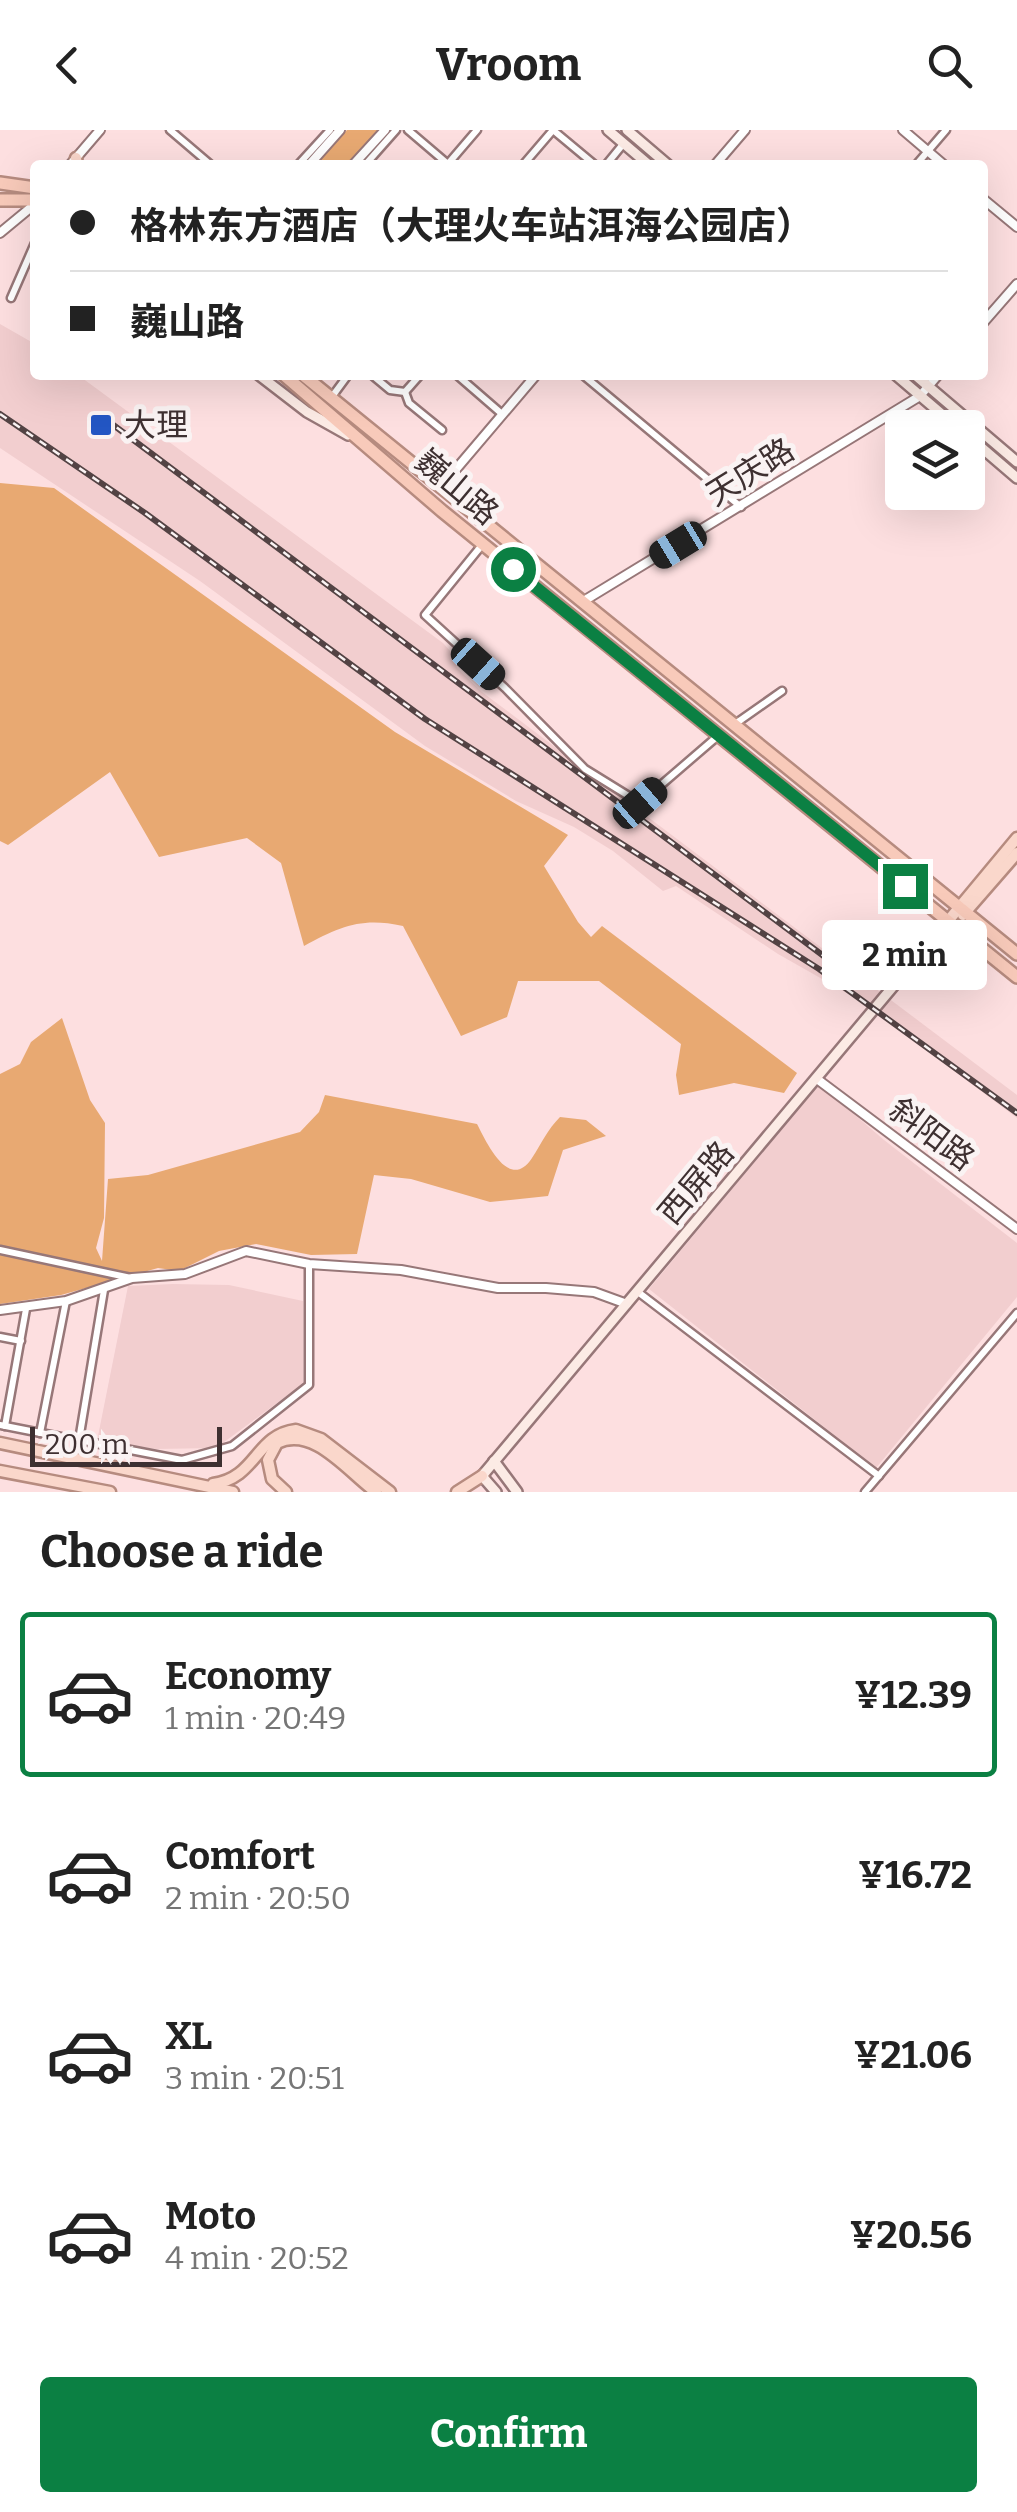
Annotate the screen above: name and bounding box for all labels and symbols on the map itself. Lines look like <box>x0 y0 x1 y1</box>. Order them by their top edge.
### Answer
place label: 大理 <box>124 406 188 444</box>
marker: 大理 <box>88 412 114 438</box>
street label: 天庆路 <box>699 430 801 514</box>
street label: 巍山路 <box>408 442 506 532</box>
car <box>645 517 711 573</box>
route start <box>491 547 536 592</box>
car <box>446 633 510 695</box>
car <box>608 772 672 834</box>
route end <box>883 864 928 909</box>
callout: 2 min <box>822 921 988 991</box>
street label: 斜阳路 <box>882 1090 982 1178</box>
street label: 西屏路 <box>651 1134 741 1232</box>
scale bar <box>30 1422 222 1466</box>

